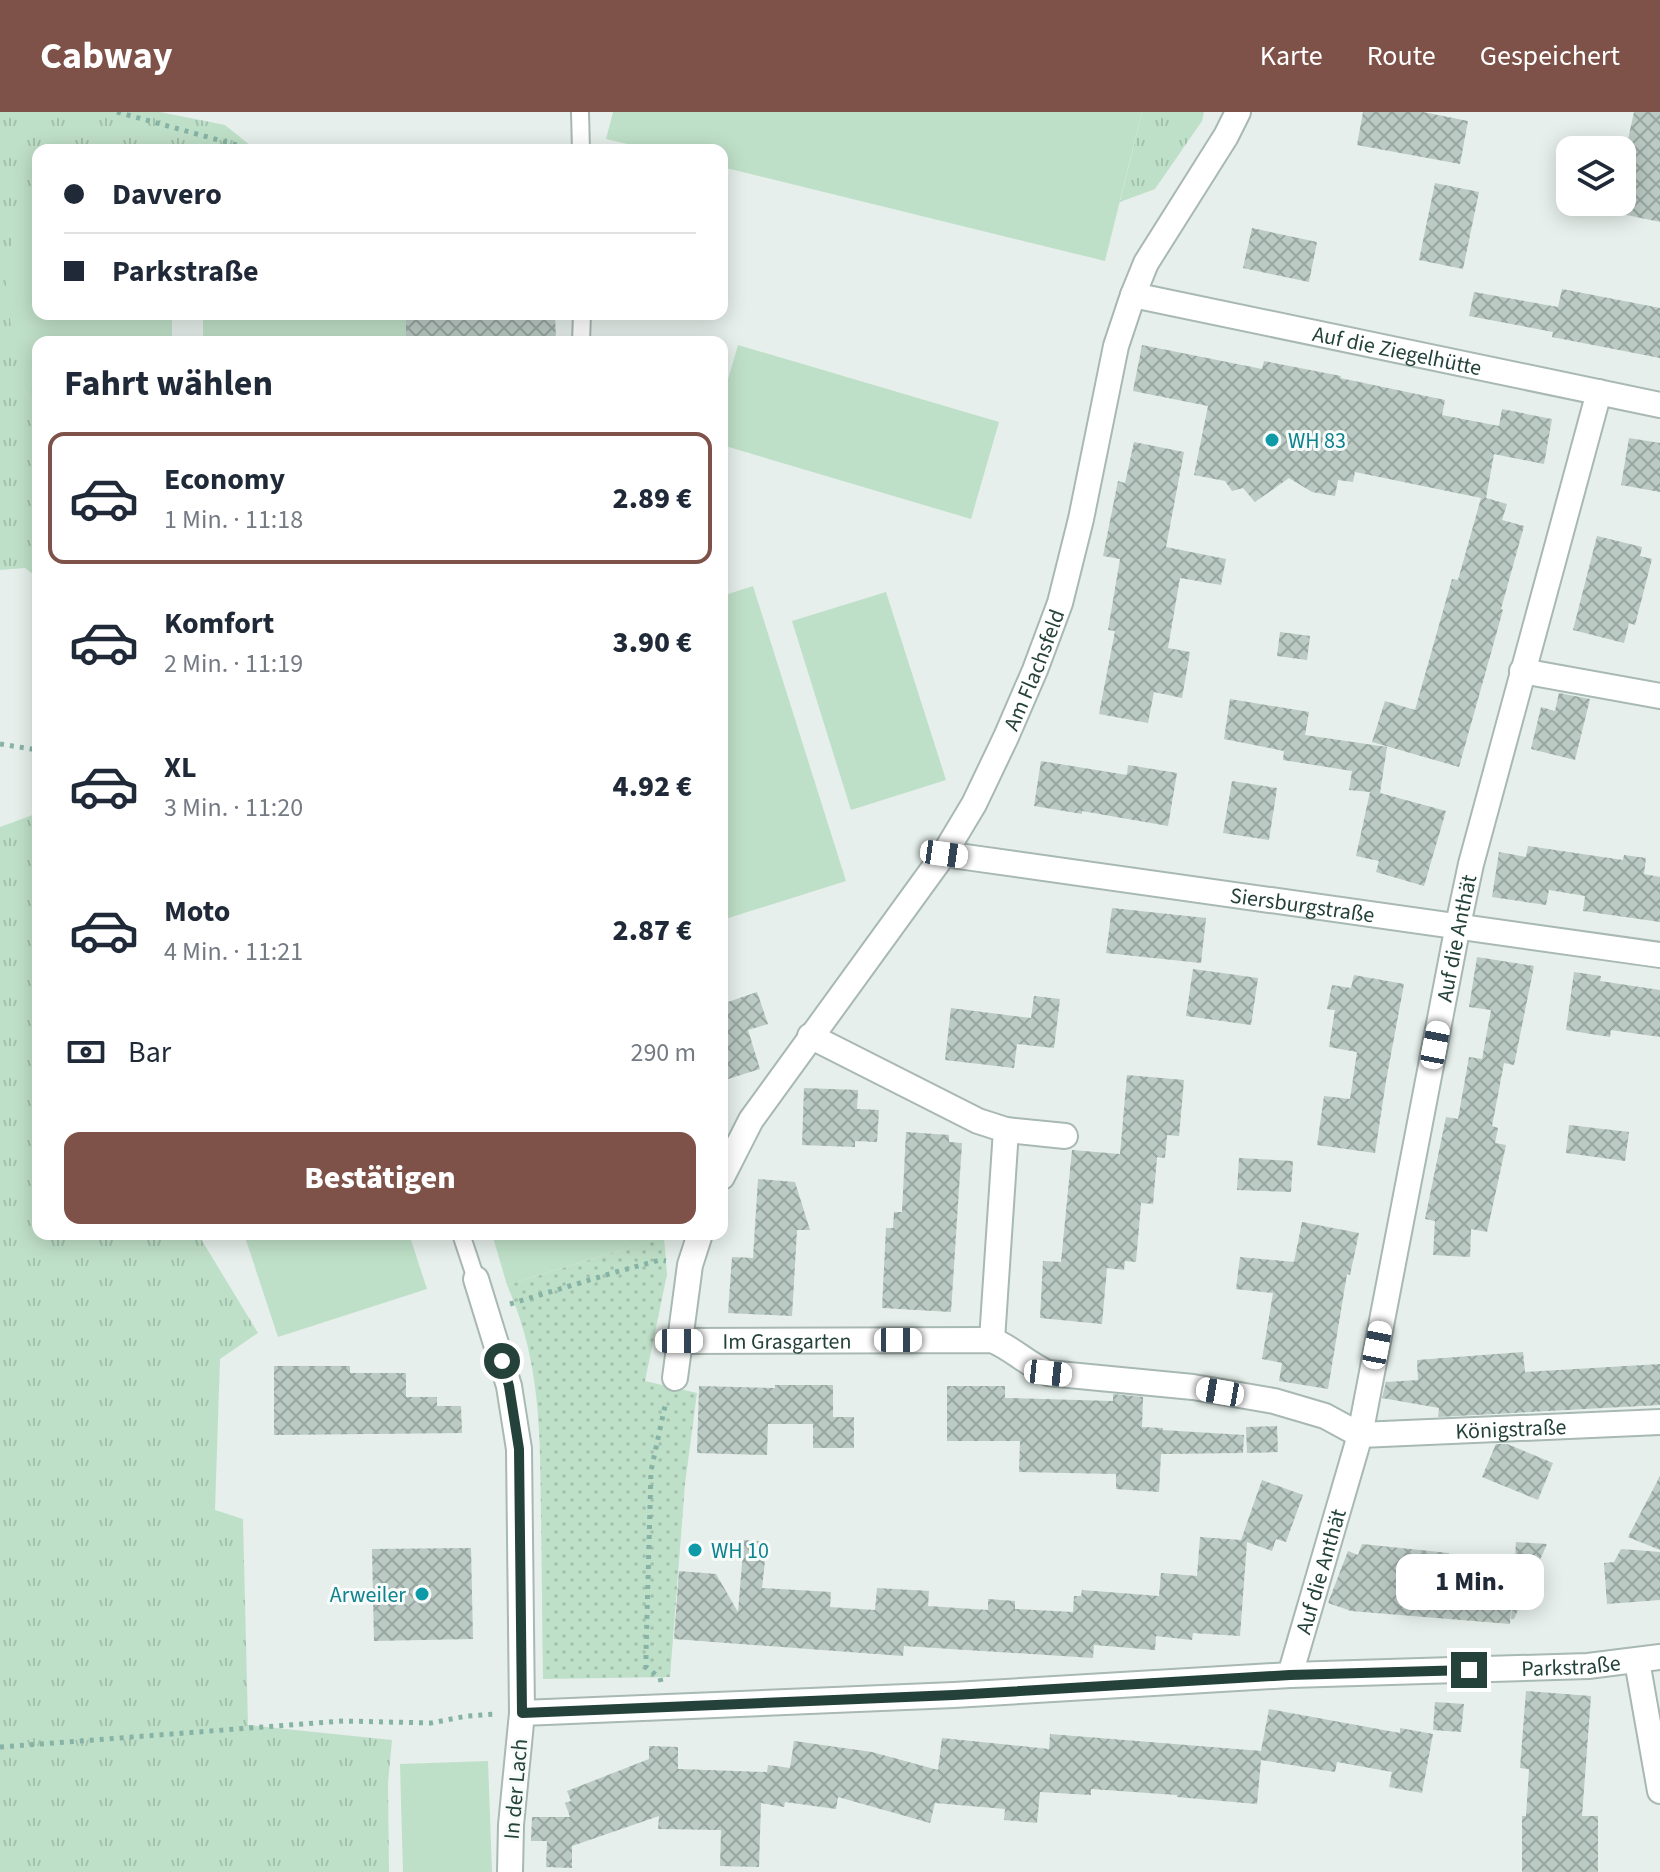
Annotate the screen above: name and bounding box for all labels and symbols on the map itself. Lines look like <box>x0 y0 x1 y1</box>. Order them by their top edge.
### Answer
street label: Auf die Ziegelhütte <box>1310 318 1485 384</box>
place label: WH 83 <box>1288 425 1346 457</box>
marker: WH 83 <box>1263 431 1281 449</box>
street label: Am Flachsfeld <box>996 605 1073 736</box>
car <box>919 839 969 869</box>
street label: Auf die Anthät <box>1429 871 1485 1005</box>
street label: Siersburgstraße <box>1228 880 1377 932</box>
car <box>1419 1019 1451 1071</box>
car <box>1361 1319 1393 1371</box>
street label: Im Grasgarten <box>722 1325 852 1358</box>
car <box>874 1328 922 1352</box>
car <box>655 1329 703 1353</box>
route start <box>484 1343 520 1379</box>
car <box>1023 1359 1073 1387</box>
car <box>1194 1376 1246 1408</box>
street label: Königstraße <box>1455 1411 1567 1448</box>
street label: Auf die Anthät <box>1288 1505 1355 1638</box>
place label: WH 10 <box>711 1535 769 1567</box>
marker: WH 10 <box>686 1541 704 1559</box>
callout: 1 Min. <box>1395 1554 1543 1610</box>
place label: Arweiler <box>330 1579 406 1611</box>
marker: Arweiler <box>413 1585 431 1603</box>
street label: Parkstraße <box>1521 1647 1622 1685</box>
route end <box>1451 1652 1487 1688</box>
street label: In der Lach <box>496 1737 536 1841</box>

